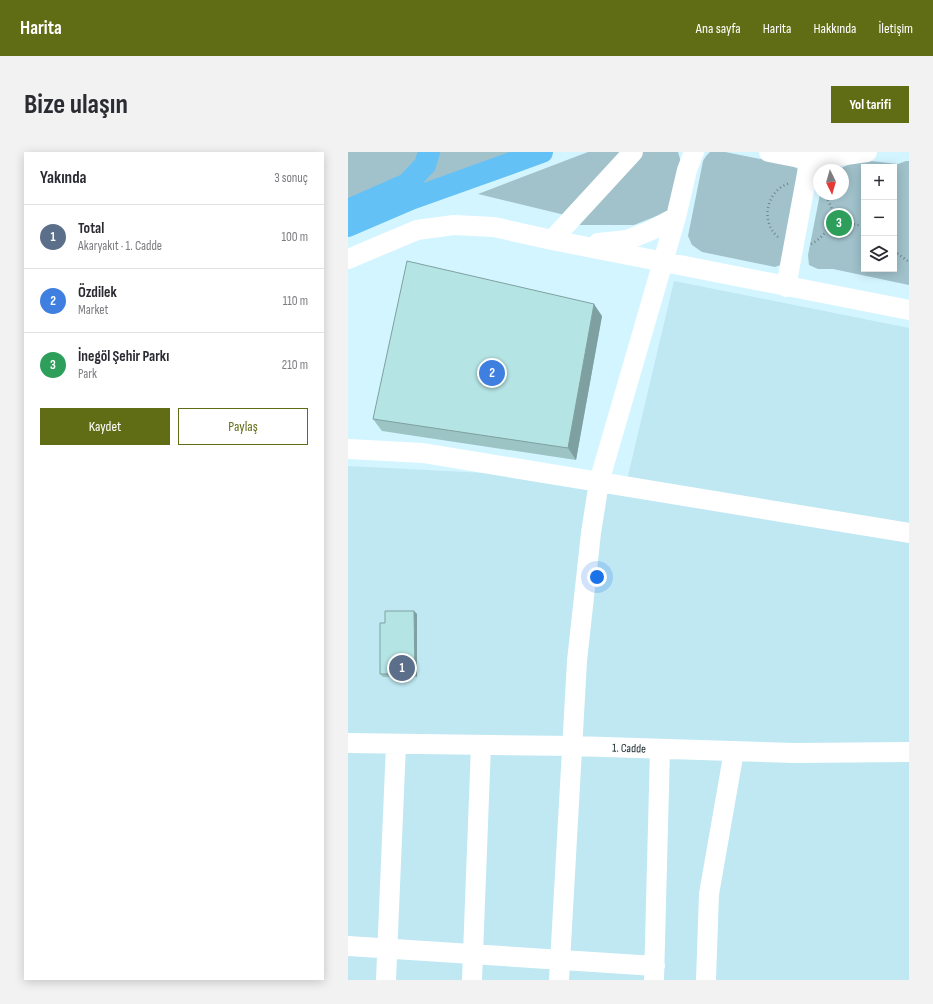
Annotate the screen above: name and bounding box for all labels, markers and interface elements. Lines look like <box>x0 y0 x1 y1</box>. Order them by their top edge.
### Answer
text: Harita <box>20 17 62 40</box>
text: Ana sayfa <box>696 20 741 37</box>
text: Harita <box>763 20 791 37</box>
text: Hakkında <box>813 20 856 37</box>
text: İletişim <box>878 20 913 37</box>
button: Yol tarifi <box>831 86 909 123</box>
text: Bize ulaşın <box>24 88 128 121</box>
north arrow <box>813 164 849 200</box>
map controls <box>861 164 897 272</box>
button: + <box>861 164 897 200</box>
text: Yakında <box>40 168 87 188</box>
text: 3 sonuç <box>274 170 308 186</box>
button: − <box>861 200 897 236</box>
pin: 3 <box>826 208 852 238</box>
text: Total <box>78 219 104 238</box>
text: 1 <box>50 229 56 245</box>
text: 100 m <box>281 229 308 245</box>
button: layers <box>861 236 897 272</box>
text: Akaryakıt · 1. Cadde <box>78 238 162 254</box>
text: Özdilek <box>78 283 117 302</box>
text: 2 <box>50 293 56 309</box>
text: 110 m <box>283 293 308 309</box>
text: Market <box>78 302 108 318</box>
text: İnegöl Şehir Parkı <box>78 347 169 366</box>
text: 3 <box>50 357 56 373</box>
text: 210 m <box>282 357 308 373</box>
pin: 2 <box>479 358 505 388</box>
text: Park <box>78 366 97 382</box>
button: Kaydet <box>40 408 170 445</box>
button: Paylaş <box>178 408 308 445</box>
your location <box>587 567 607 587</box>
pin: 1 <box>389 653 415 683</box>
street label: 1. Cadde <box>612 740 646 757</box>

